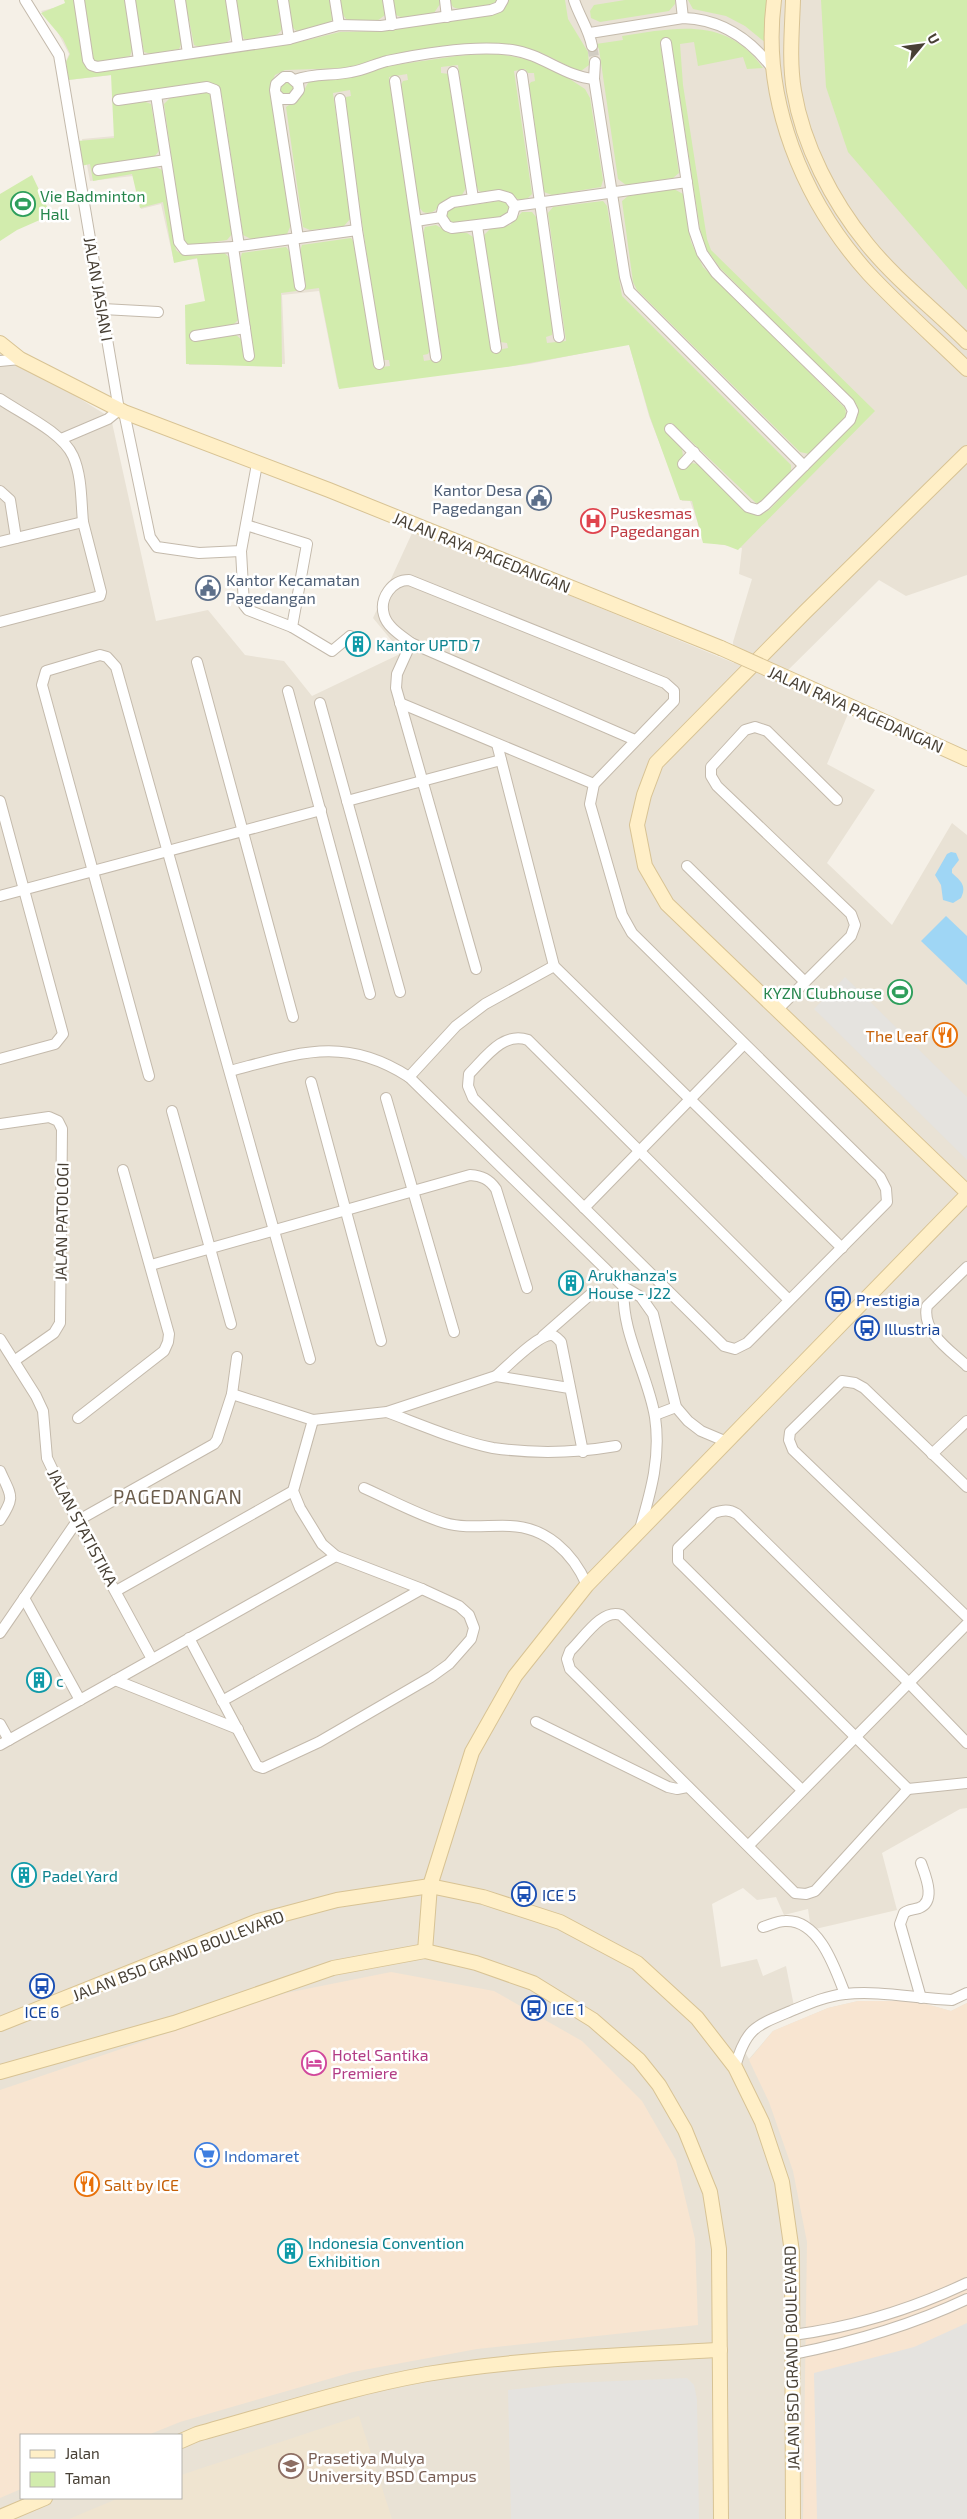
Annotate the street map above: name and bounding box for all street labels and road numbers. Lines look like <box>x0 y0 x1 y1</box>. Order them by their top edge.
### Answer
street label: JALAN JASIAN I <box>80 235 118 343</box>
street label: JALAN RAYA PAGEDANGAN <box>391 508 573 596</box>
street label: JALAN RAYA PAGEDANGAN <box>766 662 946 756</box>
street label: JALAN PATOLOGI <box>50 1162 72 1282</box>
street label: JALAN STATISTIKA <box>44 1465 122 1589</box>
street label: JALAN BSD GRAND BOULEVARD <box>70 1906 286 2004</box>
street label: JALAN BSD GRAND BOULEVARD <box>780 2245 802 2471</box>

